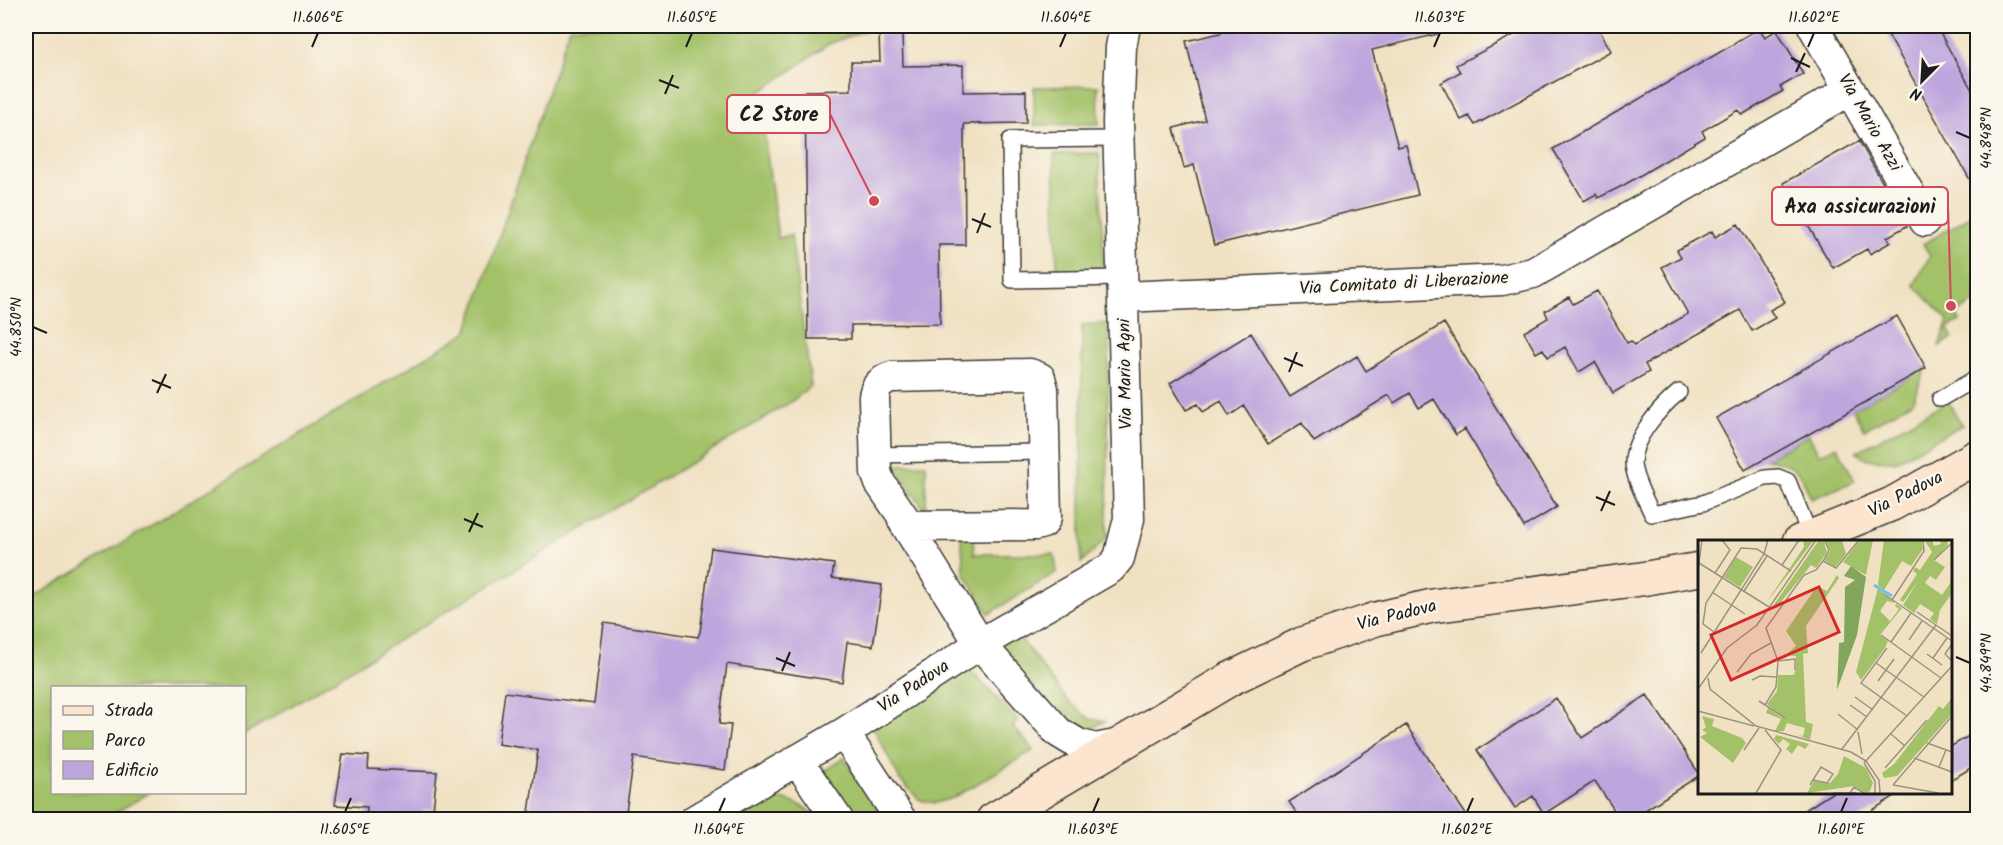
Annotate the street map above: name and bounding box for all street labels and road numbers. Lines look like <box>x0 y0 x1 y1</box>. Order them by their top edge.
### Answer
street label: Via Mario Azzi <box>1829 69 1909 178</box>
street label: Via Comitato di Liberazione <box>1299 264 1509 304</box>
street label: Via Mario Agni <box>1111 317 1141 430</box>
street label: Via Padova <box>1863 464 1949 526</box>
street label: Via Padova <box>1354 592 1440 640</box>
street label: Via Padova <box>872 653 956 721</box>

